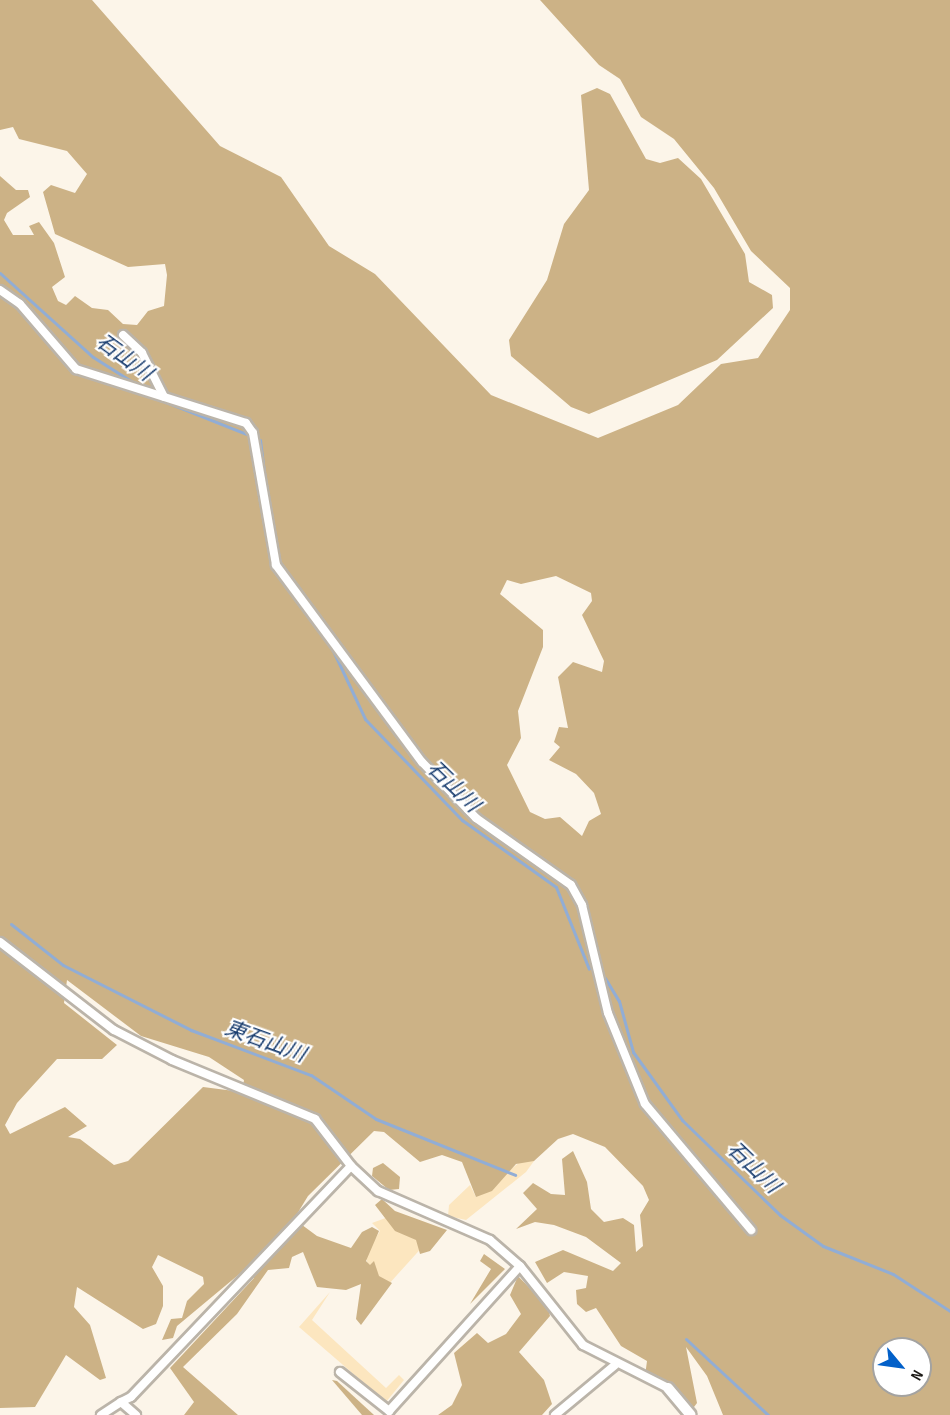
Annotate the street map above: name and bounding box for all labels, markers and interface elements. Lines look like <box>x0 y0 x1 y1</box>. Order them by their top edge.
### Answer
water label: 石山川 <box>91 329 157 387</box>
water label: 石山川 <box>422 756 484 818</box>
water label: 東石山川 <box>221 1016 309 1068</box>
water label: 石山川 <box>722 1137 784 1199</box>
north arrow <box>872 1337 932 1397</box>
text: N <box>906 1367 927 1383</box>

